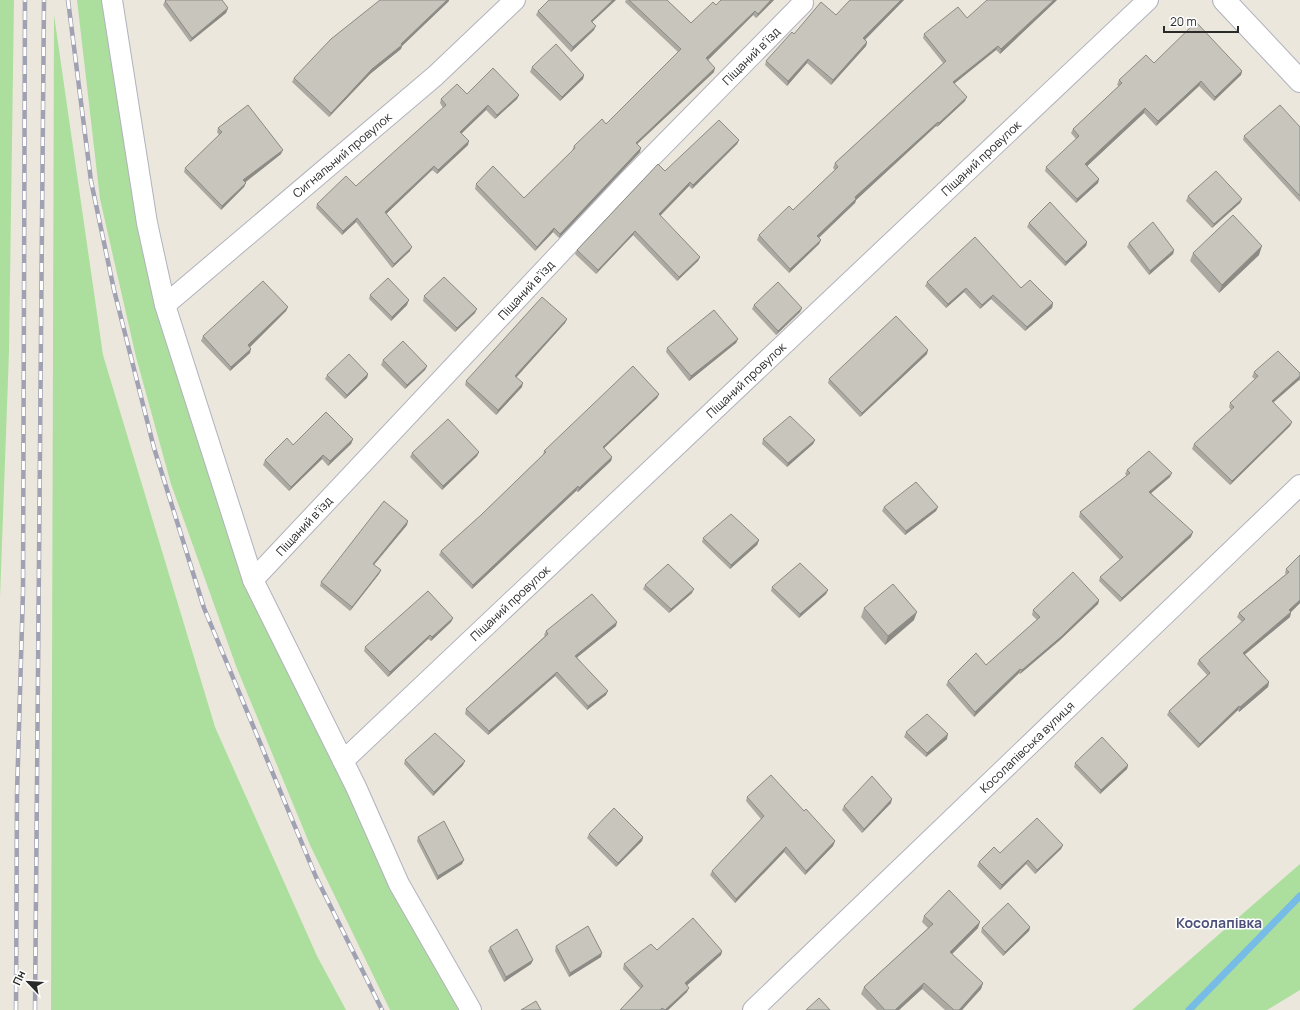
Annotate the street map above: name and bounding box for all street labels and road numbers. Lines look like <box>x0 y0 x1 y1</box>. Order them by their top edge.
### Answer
street label: Піщаний в’їзд <box>718 23 784 89</box>
street label: Сигнальний провулок <box>289 108 396 202</box>
street label: Піщаний провулок <box>937 116 1025 200</box>
street label: Піщаний в’їзд <box>494 257 558 323</box>
street label: Піщаний провулок <box>702 338 790 422</box>
street label: Піщаний в’їзд <box>272 493 336 559</box>
street label: Піщаний провулок <box>466 561 554 645</box>
street label: Косолапівська вулиця <box>976 697 1078 797</box>

